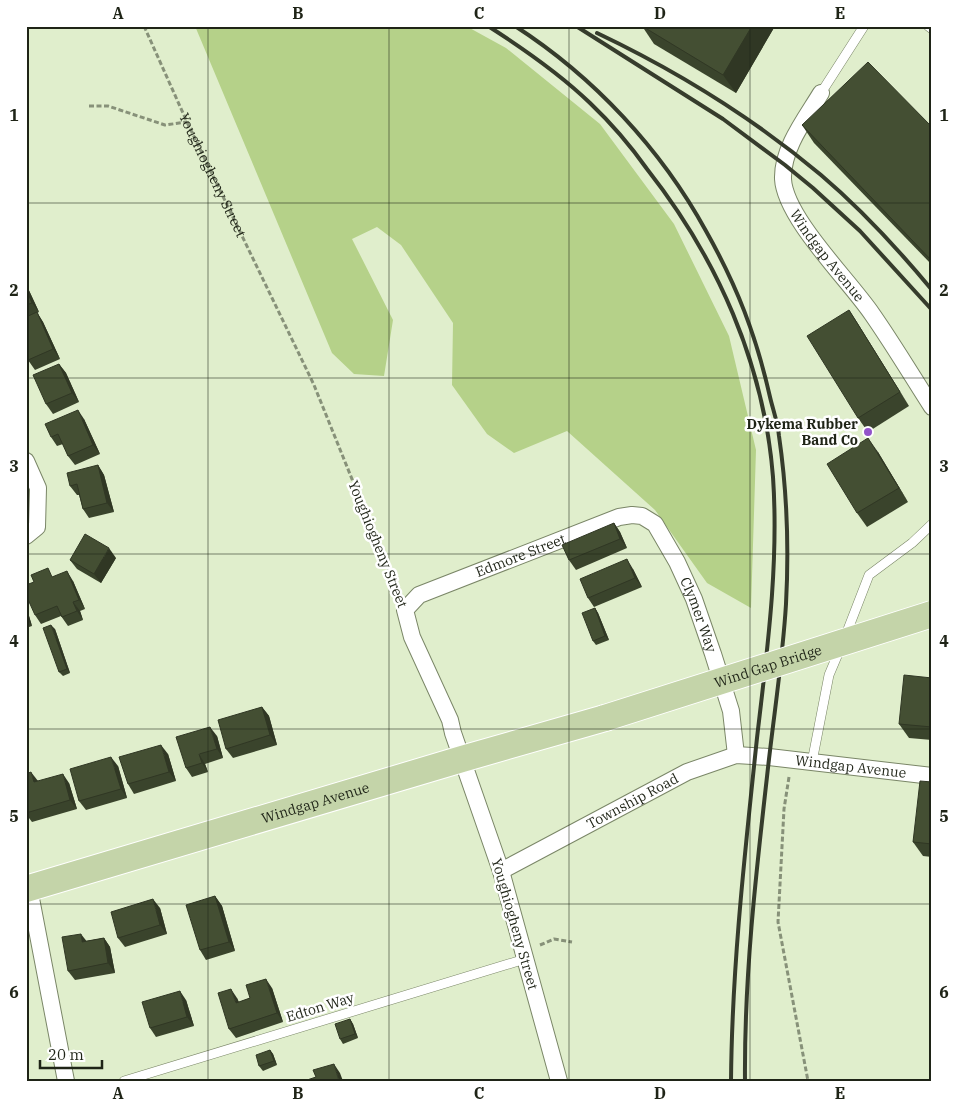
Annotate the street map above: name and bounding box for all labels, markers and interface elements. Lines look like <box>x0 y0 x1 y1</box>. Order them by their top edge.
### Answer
text: A <box>112 3 124 23</box>
text: B <box>292 3 304 23</box>
text: C <box>474 3 484 23</box>
text: D <box>654 3 666 23</box>
text: E <box>835 3 845 23</box>
text: 1 <box>9 105 19 125</box>
text: 1 <box>939 105 949 125</box>
street label: Youghiogheny Street <box>175 110 250 240</box>
street label: Windgap Avenue <box>786 206 868 305</box>
text: 2 <box>9 280 19 300</box>
text: 2 <box>939 280 949 300</box>
place label: Dykema Rubber Band Co <box>747 415 858 449</box>
marker: Dykema Rubber Band Co <box>862 426 874 438</box>
text: 3 <box>9 456 19 476</box>
text: 3 <box>939 456 949 476</box>
street label: Youghiogheny Street <box>344 478 412 610</box>
street label: Edmore Street <box>473 530 568 581</box>
street label: Clymer Way <box>676 574 721 655</box>
text: 4 <box>9 631 19 651</box>
text: 4 <box>939 631 949 651</box>
street label: Wind Gap Bridge <box>712 641 824 692</box>
street label: Windgap Avenue <box>794 751 907 782</box>
street label: Township Road <box>584 769 682 833</box>
street label: Windgap Avenue <box>259 778 371 827</box>
text: 5 <box>9 806 19 826</box>
text: 5 <box>939 806 949 826</box>
street label: Youghiogheny Street <box>488 856 542 992</box>
text: 6 <box>9 982 19 1002</box>
text: 6 <box>939 982 949 1002</box>
street label: Edton Way <box>284 988 357 1026</box>
scale bar <box>40 1037 102 1069</box>
text: 20 m <box>48 1045 84 1064</box>
text: A <box>112 1083 124 1103</box>
text: B <box>292 1083 304 1103</box>
text: C <box>474 1083 484 1103</box>
text: D <box>654 1083 666 1103</box>
text: E <box>835 1083 845 1103</box>

